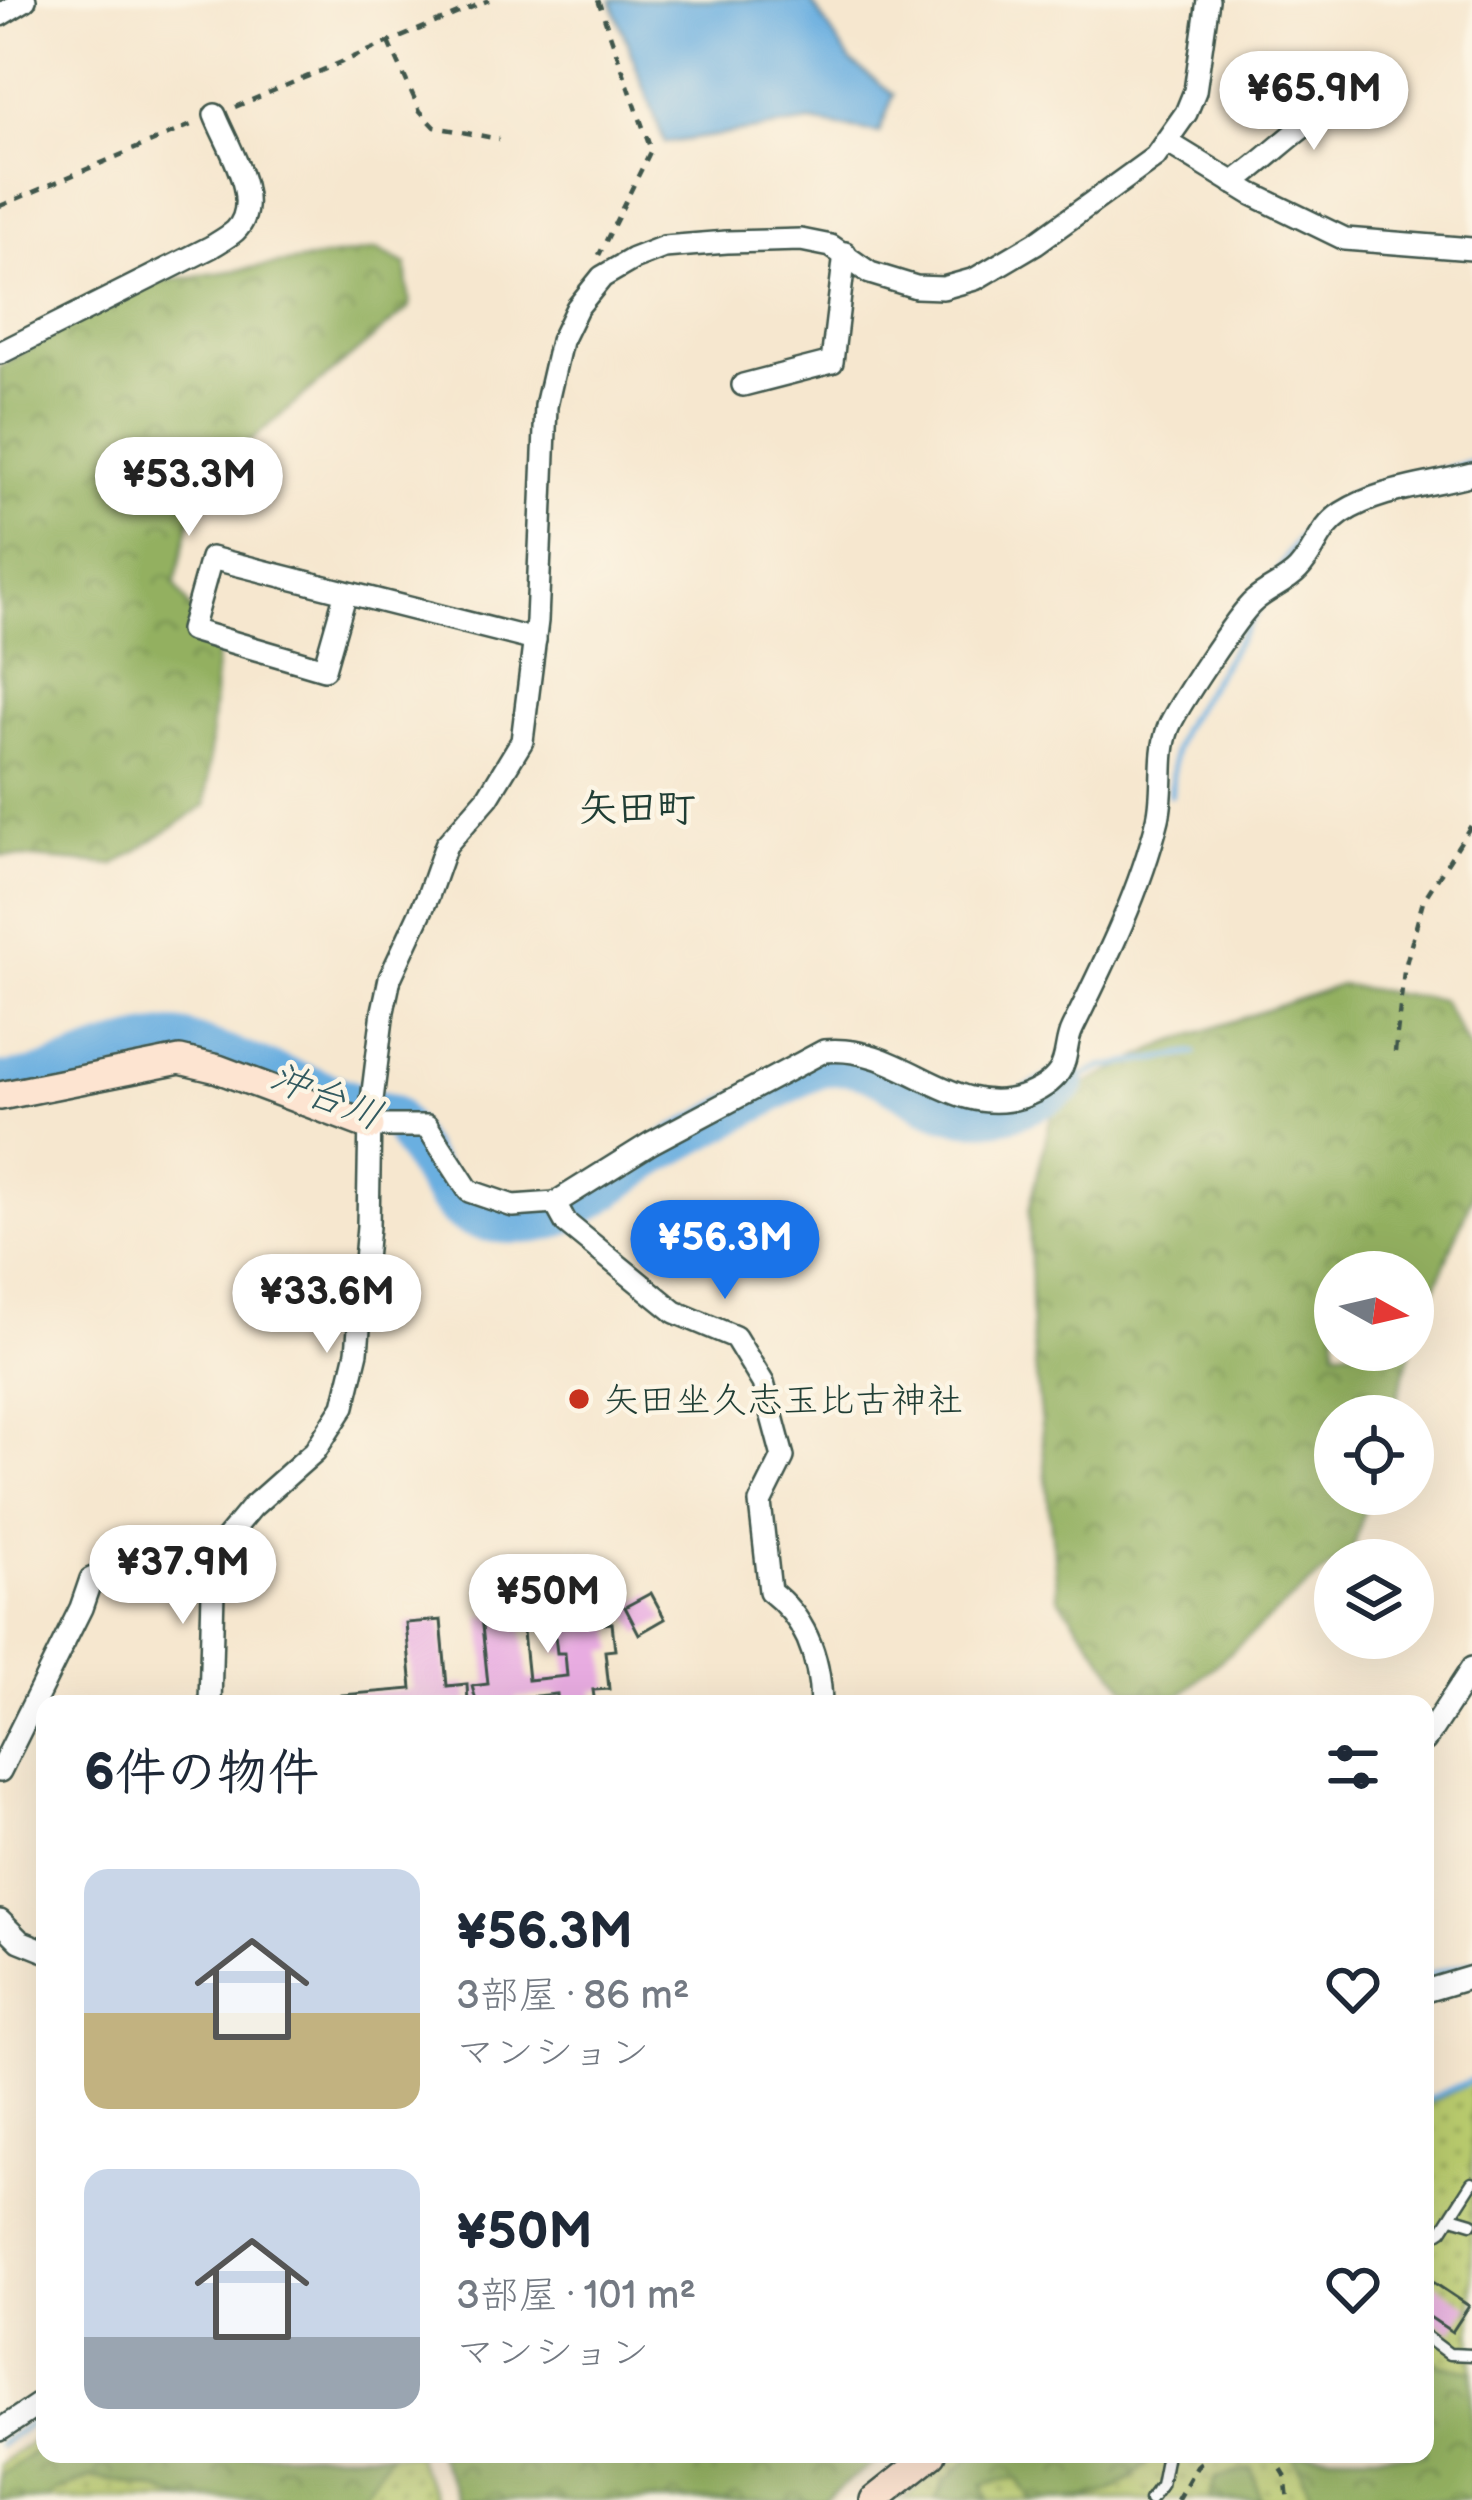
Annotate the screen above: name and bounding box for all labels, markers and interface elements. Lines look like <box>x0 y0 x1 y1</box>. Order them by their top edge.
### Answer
pin: ¥65.9M <box>1216 51 1412 153</box>
text: ¥65.9M <box>1246 66 1382 113</box>
pin: ¥53.3M <box>91 437 287 539</box>
text: ¥53.3M <box>122 452 256 499</box>
district label: 矢田町 <box>578 786 696 833</box>
water label: 沖台川 <box>263 1054 389 1141</box>
pin: ¥56.3M <box>627 1200 823 1302</box>
text: ¥56.3M <box>657 1215 793 1262</box>
north arrow <box>1314 1251 1434 1371</box>
map controls <box>1314 1251 1434 1659</box>
pin: ¥33.6M <box>229 1254 425 1356</box>
text: ¥33.6M <box>259 1269 395 1316</box>
place label: 矢田坐久志玉比古神社 <box>603 1380 963 1423</box>
marker: 矢田坐久志玉比古神社 <box>566 1386 592 1412</box>
button: locate <box>1314 1395 1434 1515</box>
pin: ¥37.9M <box>85 1525 281 1627</box>
button: layers <box>1314 1539 1434 1659</box>
text: ¥37.9M <box>116 1540 250 1587</box>
pin: ¥50M <box>477 1554 619 1656</box>
text: ¥50M <box>496 1569 600 1616</box>
icon: filters <box>1320 1734 1386 1800</box>
text: 6件の物件 <box>84 1743 319 1804</box>
text: ¥56.3M <box>456 1902 633 1963</box>
icon: home <box>180 1917 324 2061</box>
icon: heart <box>1320 1956 1386 2022</box>
text: 3部屋 · 86 m² <box>456 1973 690 2020</box>
text: マンション <box>456 2030 649 2077</box>
text: ¥50M <box>456 2202 593 2263</box>
icon: home <box>180 2217 324 2361</box>
icon: heart <box>1320 2256 1386 2322</box>
text: 3部屋 · 101 m² <box>456 2273 696 2320</box>
text: マンション <box>456 2330 649 2377</box>

